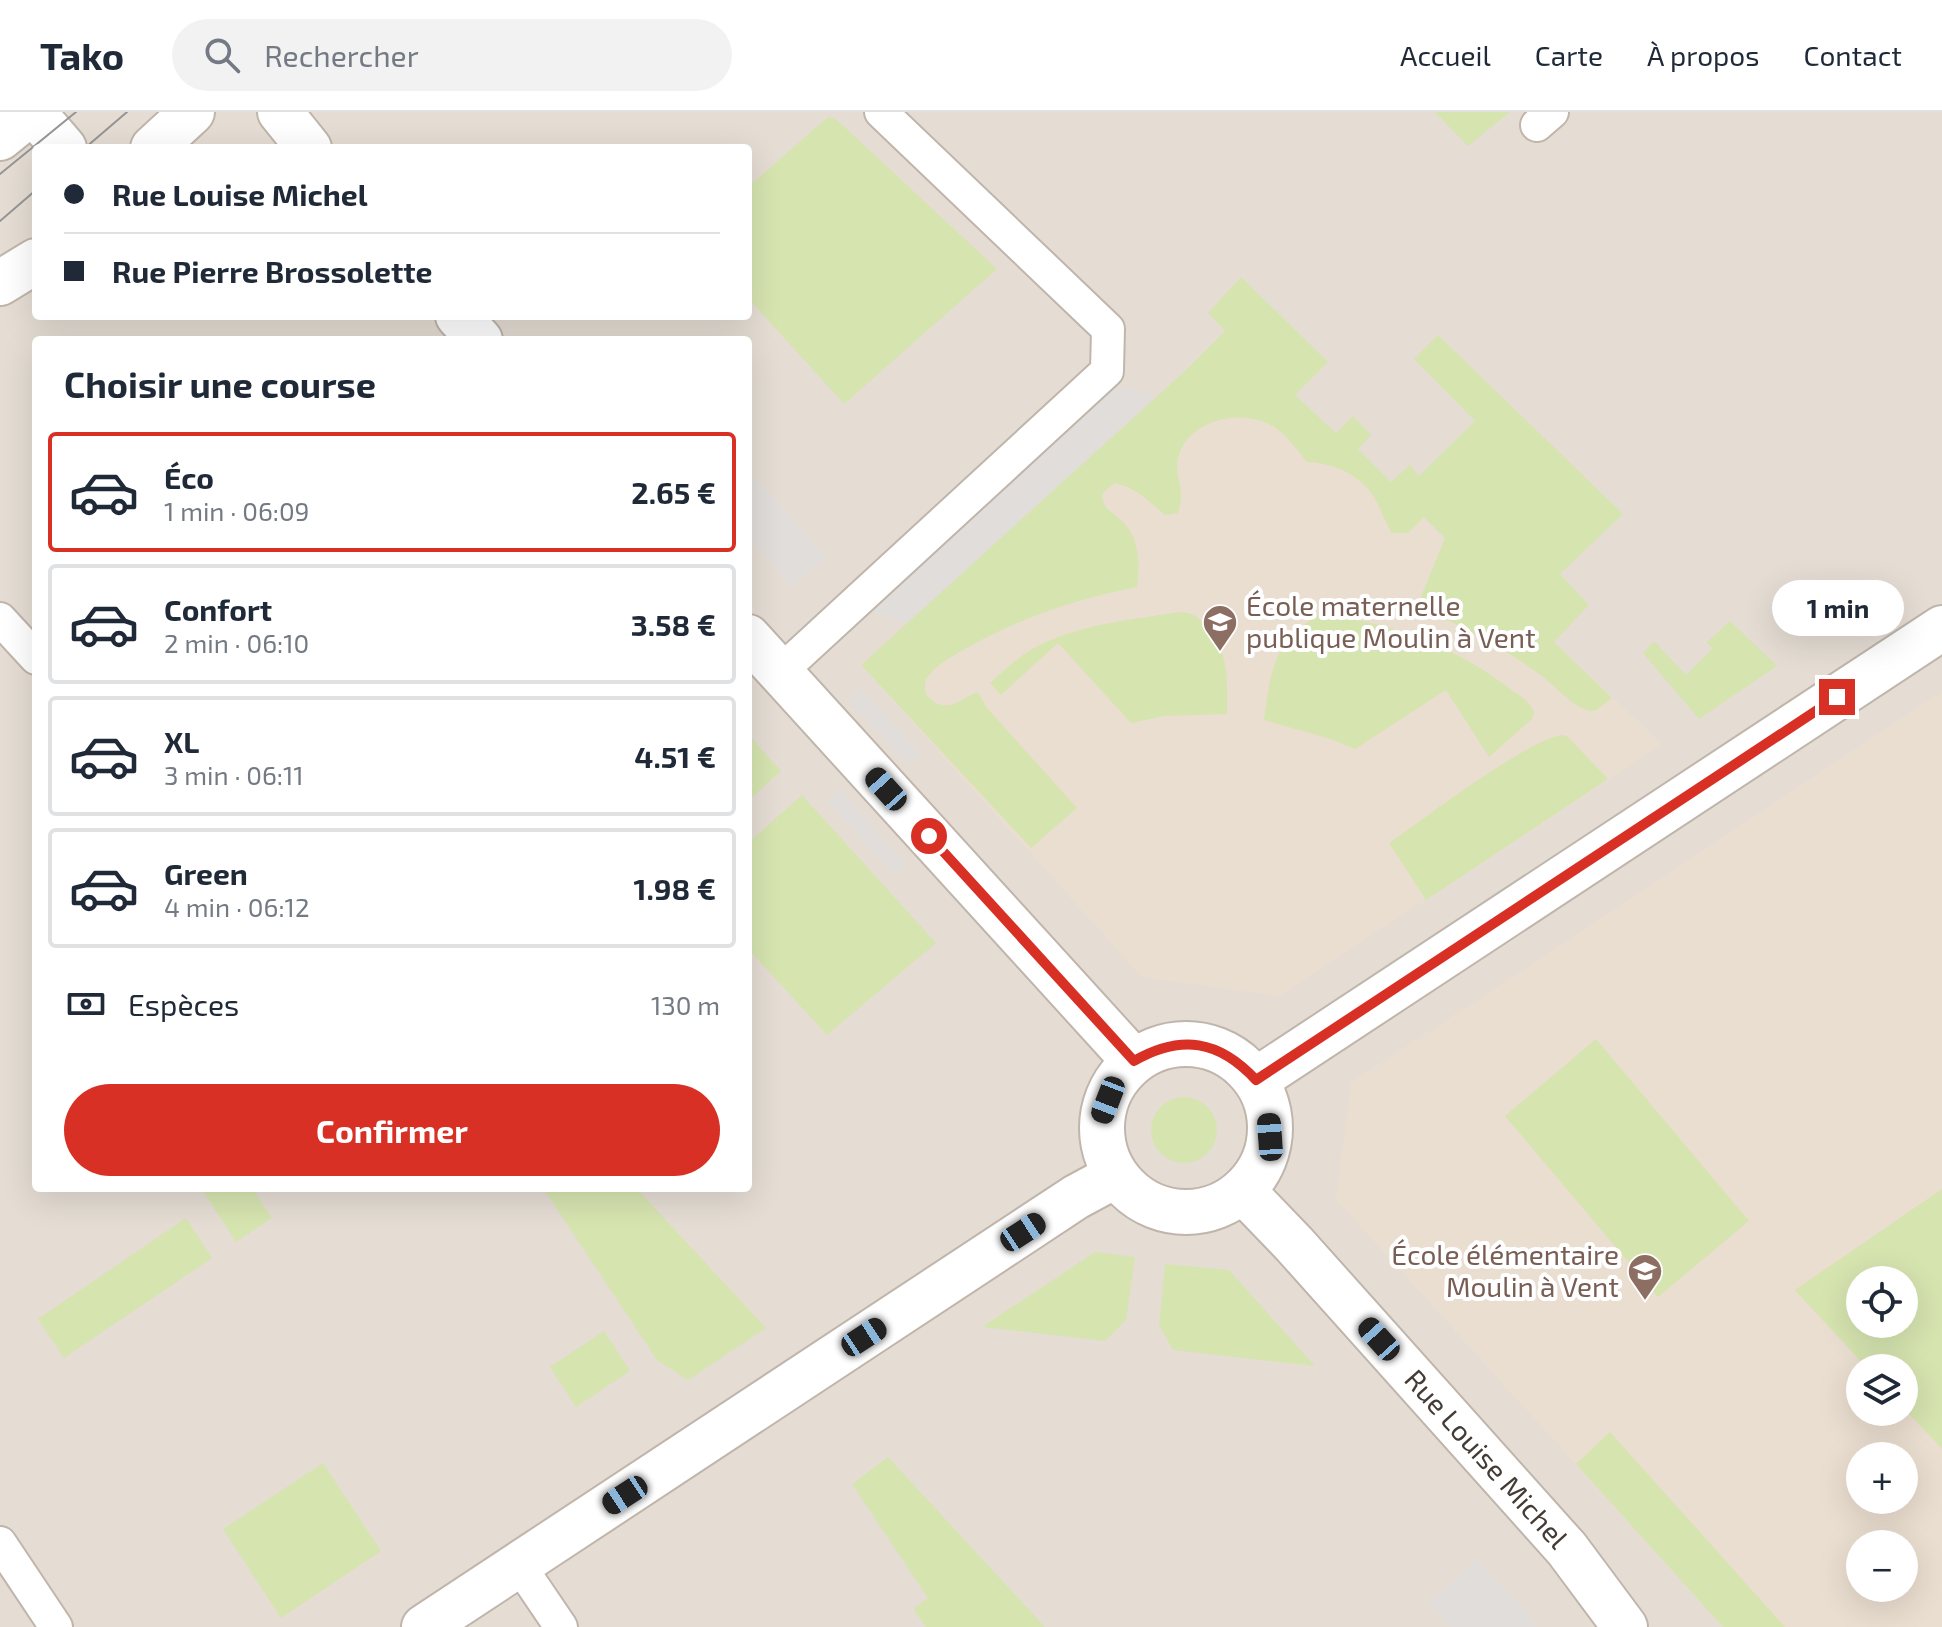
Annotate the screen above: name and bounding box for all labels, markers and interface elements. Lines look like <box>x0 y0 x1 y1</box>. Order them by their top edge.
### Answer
search box <box>172 19 732 91</box>
text: Tako <box>40 32 124 78</box>
icon: search <box>200 33 244 77</box>
text: Rechercher <box>264 37 419 73</box>
text: Accueil <box>1400 38 1491 72</box>
text: Carte <box>1535 38 1603 72</box>
text: À propos <box>1647 38 1759 72</box>
text: Contact <box>1803 38 1902 72</box>
text: Rue Louise Michel <box>112 176 368 212</box>
text: Rue Pierre Brossolette <box>112 253 432 289</box>
text: Choisir une course <box>64 362 376 405</box>
icon: car <box>68 456 140 528</box>
text: Éco <box>164 459 214 495</box>
text: 2.65 € <box>631 474 716 510</box>
text: 1 min · 06:09 <box>164 495 309 526</box>
callout: 1 min <box>1771 581 1903 637</box>
icon: car <box>68 588 140 660</box>
place label: École maternelle publique Moulin à Vent <box>1246 588 1536 654</box>
text: Confort <box>164 591 272 627</box>
text: 1 min <box>1807 592 1869 623</box>
school or university icon: École maternelle publique Moulin à Vent <box>1201 603 1239 653</box>
text: 3.58 € <box>631 606 716 642</box>
text: 2 min · 06:10 <box>164 627 309 658</box>
route end <box>1819 679 1855 715</box>
icon: car <box>68 720 140 792</box>
text: XL <box>164 723 199 759</box>
text: 4.51 € <box>634 738 716 774</box>
text: 3 min · 06:11 <box>164 759 304 790</box>
car <box>861 763 911 815</box>
route start <box>911 818 947 854</box>
icon: car <box>68 852 140 924</box>
text: Green <box>164 855 248 891</box>
text: 1.98 € <box>634 870 716 906</box>
text: 4 min · 06:12 <box>164 891 310 922</box>
icon: cash <box>64 982 108 1026</box>
text: Espèces <box>128 986 239 1022</box>
text: 130 m <box>651 989 720 1020</box>
car <box>1088 1073 1128 1127</box>
button: Confirmer <box>64 1084 720 1176</box>
car <box>1256 1112 1284 1162</box>
car <box>996 1209 1050 1255</box>
place label: École élémentaire Moulin à Vent <box>1391 1237 1619 1303</box>
school or university icon: École élémentaire Moulin à Vent <box>1626 1252 1664 1302</box>
map controls <box>1846 1266 1918 1602</box>
button: locate <box>1846 1266 1918 1338</box>
car <box>1354 1313 1404 1365</box>
car <box>837 1314 891 1360</box>
button: layers <box>1846 1354 1918 1426</box>
street label: Rue Louise Michel <box>1398 1362 1576 1555</box>
button: + <box>1846 1442 1918 1514</box>
car <box>598 1472 652 1518</box>
button: − <box>1846 1530 1918 1602</box>

